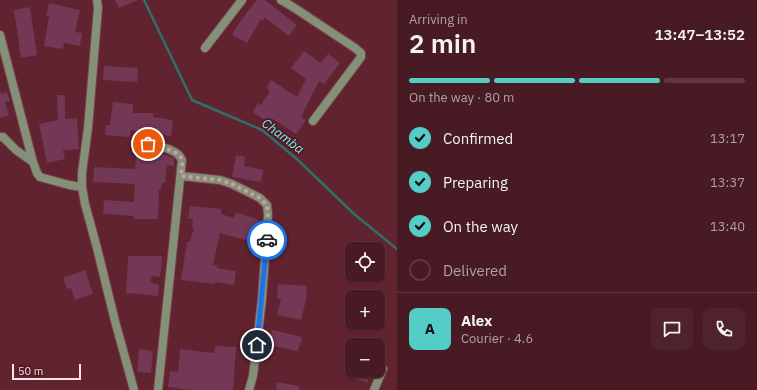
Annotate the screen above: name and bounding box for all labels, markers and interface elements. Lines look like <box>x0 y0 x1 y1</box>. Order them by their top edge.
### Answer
text: Arriving in <box>409 11 468 28</box>
text: 13:47–13:52 <box>655 25 745 44</box>
text: 2 min <box>409 26 476 60</box>
text: On the way · 80 m <box>409 89 514 106</box>
water label: Chamba <box>258 115 308 157</box>
pin <box>131 127 165 161</box>
icon: check <box>409 127 431 149</box>
text: Confirmed <box>443 129 513 148</box>
text: 13:17 <box>710 130 745 147</box>
icon: bag <box>137 133 159 155</box>
icon: check <box>409 171 431 193</box>
text: Preparing <box>443 173 508 192</box>
text: 13:37 <box>710 174 745 191</box>
icon: check <box>409 215 431 237</box>
text: On the way <box>443 217 518 236</box>
text: 13:40 <box>710 218 745 235</box>
courier <box>247 220 287 260</box>
icon: car <box>256 229 278 251</box>
map controls <box>345 242 385 378</box>
button: locate <box>345 242 385 282</box>
text: Delivered <box>443 261 507 280</box>
button: + <box>345 290 385 330</box>
button: chat <box>651 308 693 350</box>
button: phone <box>703 308 745 350</box>
text: Alex <box>461 311 492 330</box>
text: A <box>425 319 435 338</box>
pin <box>240 328 274 362</box>
text: Courier · 4.6 <box>461 330 533 347</box>
icon: home <box>246 334 268 356</box>
button: − <box>345 338 385 378</box>
scale bar <box>12 362 81 381</box>
text: 50 m <box>18 364 43 378</box>

